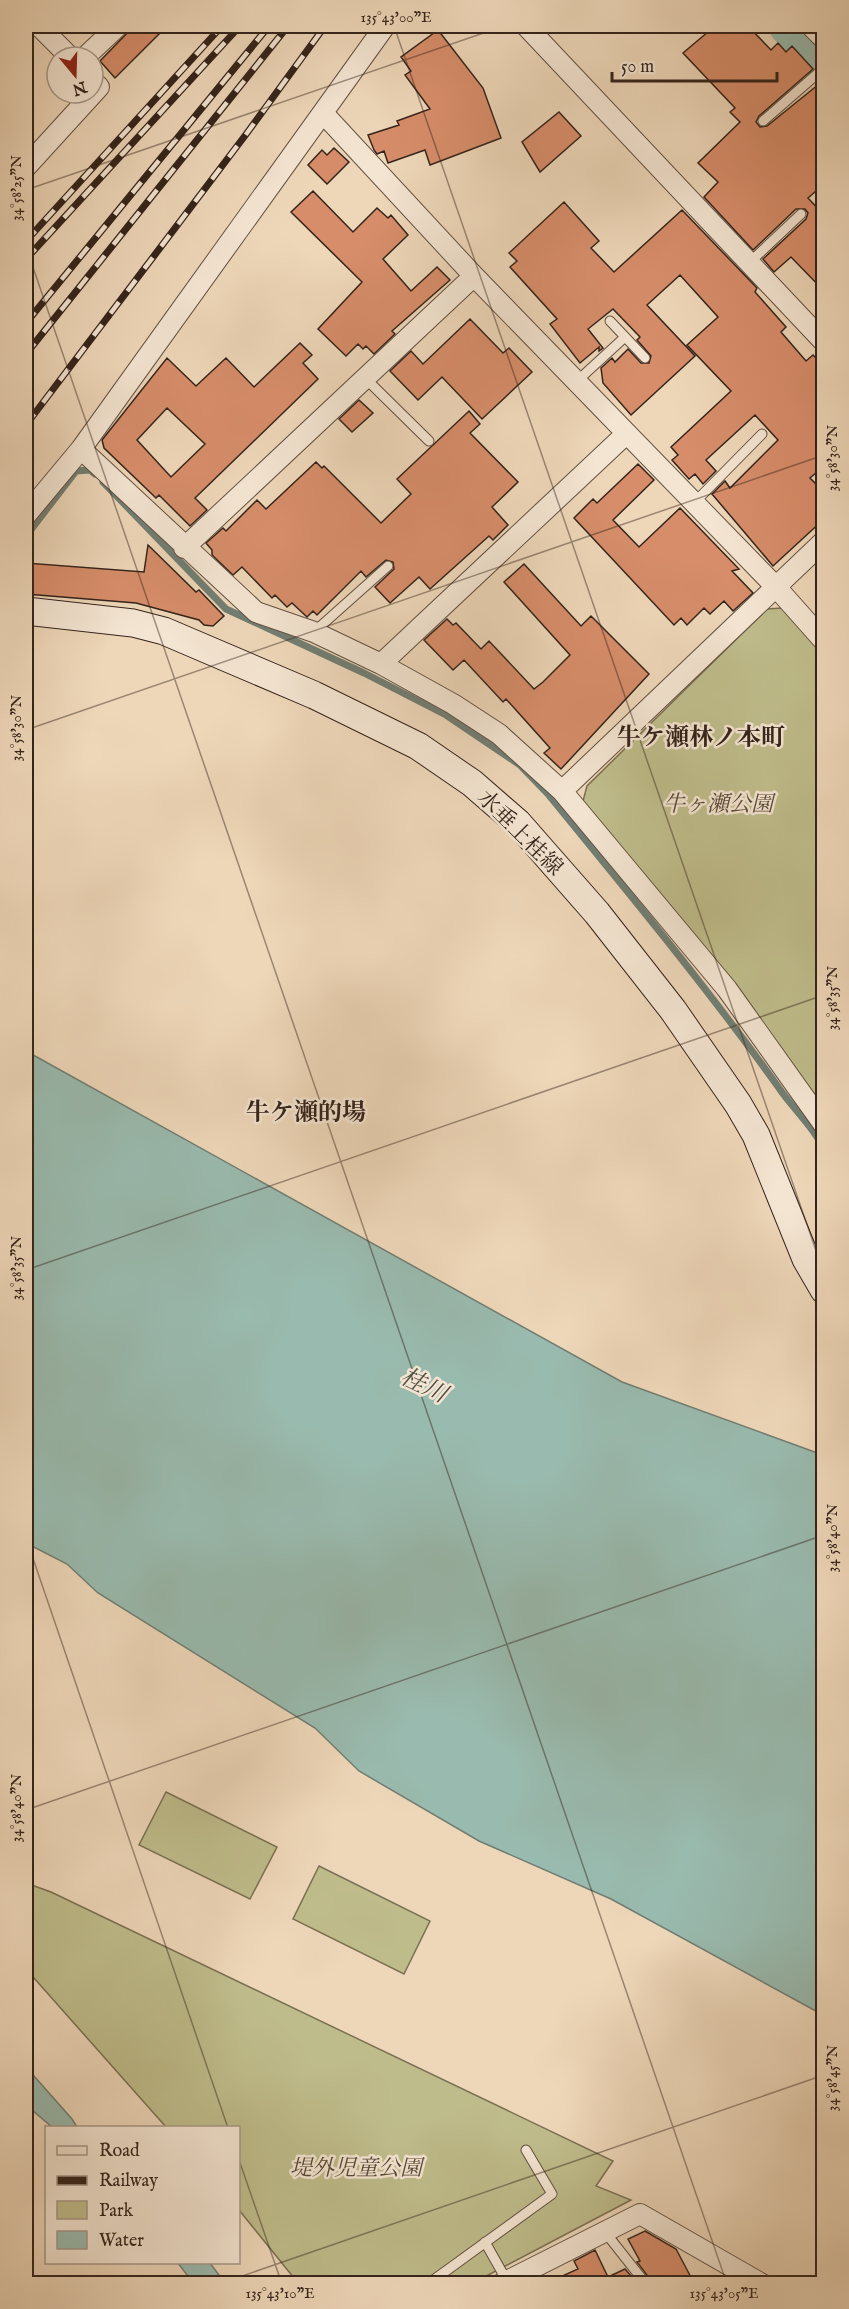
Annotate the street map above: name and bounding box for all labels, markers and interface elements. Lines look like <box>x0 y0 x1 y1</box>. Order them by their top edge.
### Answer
text: 135°43'00"E <box>360 8 432 27</box>
north arrow <box>45 45 105 105</box>
scale bar <box>612 45 777 83</box>
text: 50 m <box>621 56 654 79</box>
text: N <box>69 75 90 99</box>
text: 34°58'25"N <box>7 155 26 221</box>
text: 34°58'30"N <box>823 425 842 491</box>
text: 34°58'30"N <box>7 695 26 761</box>
district label: 牛ケ瀬林ノ本町 <box>617 723 785 754</box>
street label: 水垂上桂線 <box>471 785 568 882</box>
park label: 牛ヶ瀬公園 <box>663 791 776 819</box>
text: 34°58'35"N <box>823 966 842 1030</box>
district label: 牛ケ瀬的場 <box>246 1098 366 1129</box>
text: 34°58'35"N <box>7 1236 26 1300</box>
water label: 桂川 <box>395 1362 454 1412</box>
text: 34°58'40"N <box>823 1504 842 1572</box>
text: 34°58'40"N <box>7 1774 26 1842</box>
text: 34°58'45"N <box>823 2045 842 2111</box>
legend <box>45 2126 240 2264</box>
text: Road <box>99 2140 140 2163</box>
park label: 堤外児童公園 <box>290 2155 425 2183</box>
text: Railway <box>99 2170 158 2193</box>
text: Park <box>99 2200 134 2223</box>
text: Water <box>99 2230 144 2253</box>
text: 135°43'10"E <box>245 2284 315 2303</box>
text: 135°43'05"E <box>689 2284 759 2303</box>

